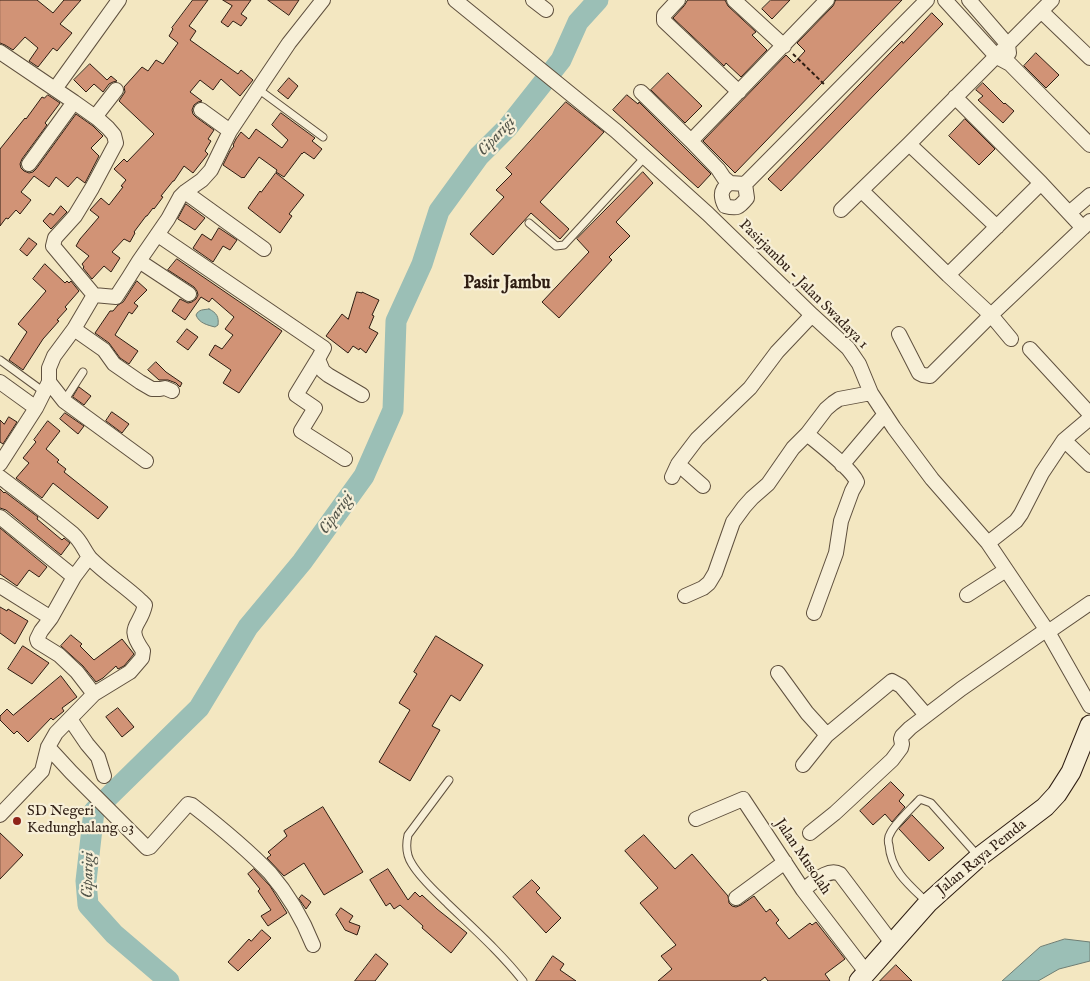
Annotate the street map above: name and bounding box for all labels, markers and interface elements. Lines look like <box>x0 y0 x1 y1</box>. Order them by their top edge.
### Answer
water label: Ciparigi <box>474 113 520 161</box>
street label: Pasirjambu - Jalan Swadaya 1 <box>735 217 871 353</box>
district label: Pasir Jambu <box>463 273 551 295</box>
water label: Ciparigi <box>316 490 358 538</box>
place label: SD Negeri Kedunghalang 03 <box>27 803 134 838</box>
marker: SD Negeri Kedunghalang 03 <box>11 815 23 827</box>
street label: Jalan Musolah <box>770 816 834 898</box>
street label: Jalan Raya Pemda <box>934 816 1030 900</box>
water label: Ciparigi <box>79 852 99 898</box>

